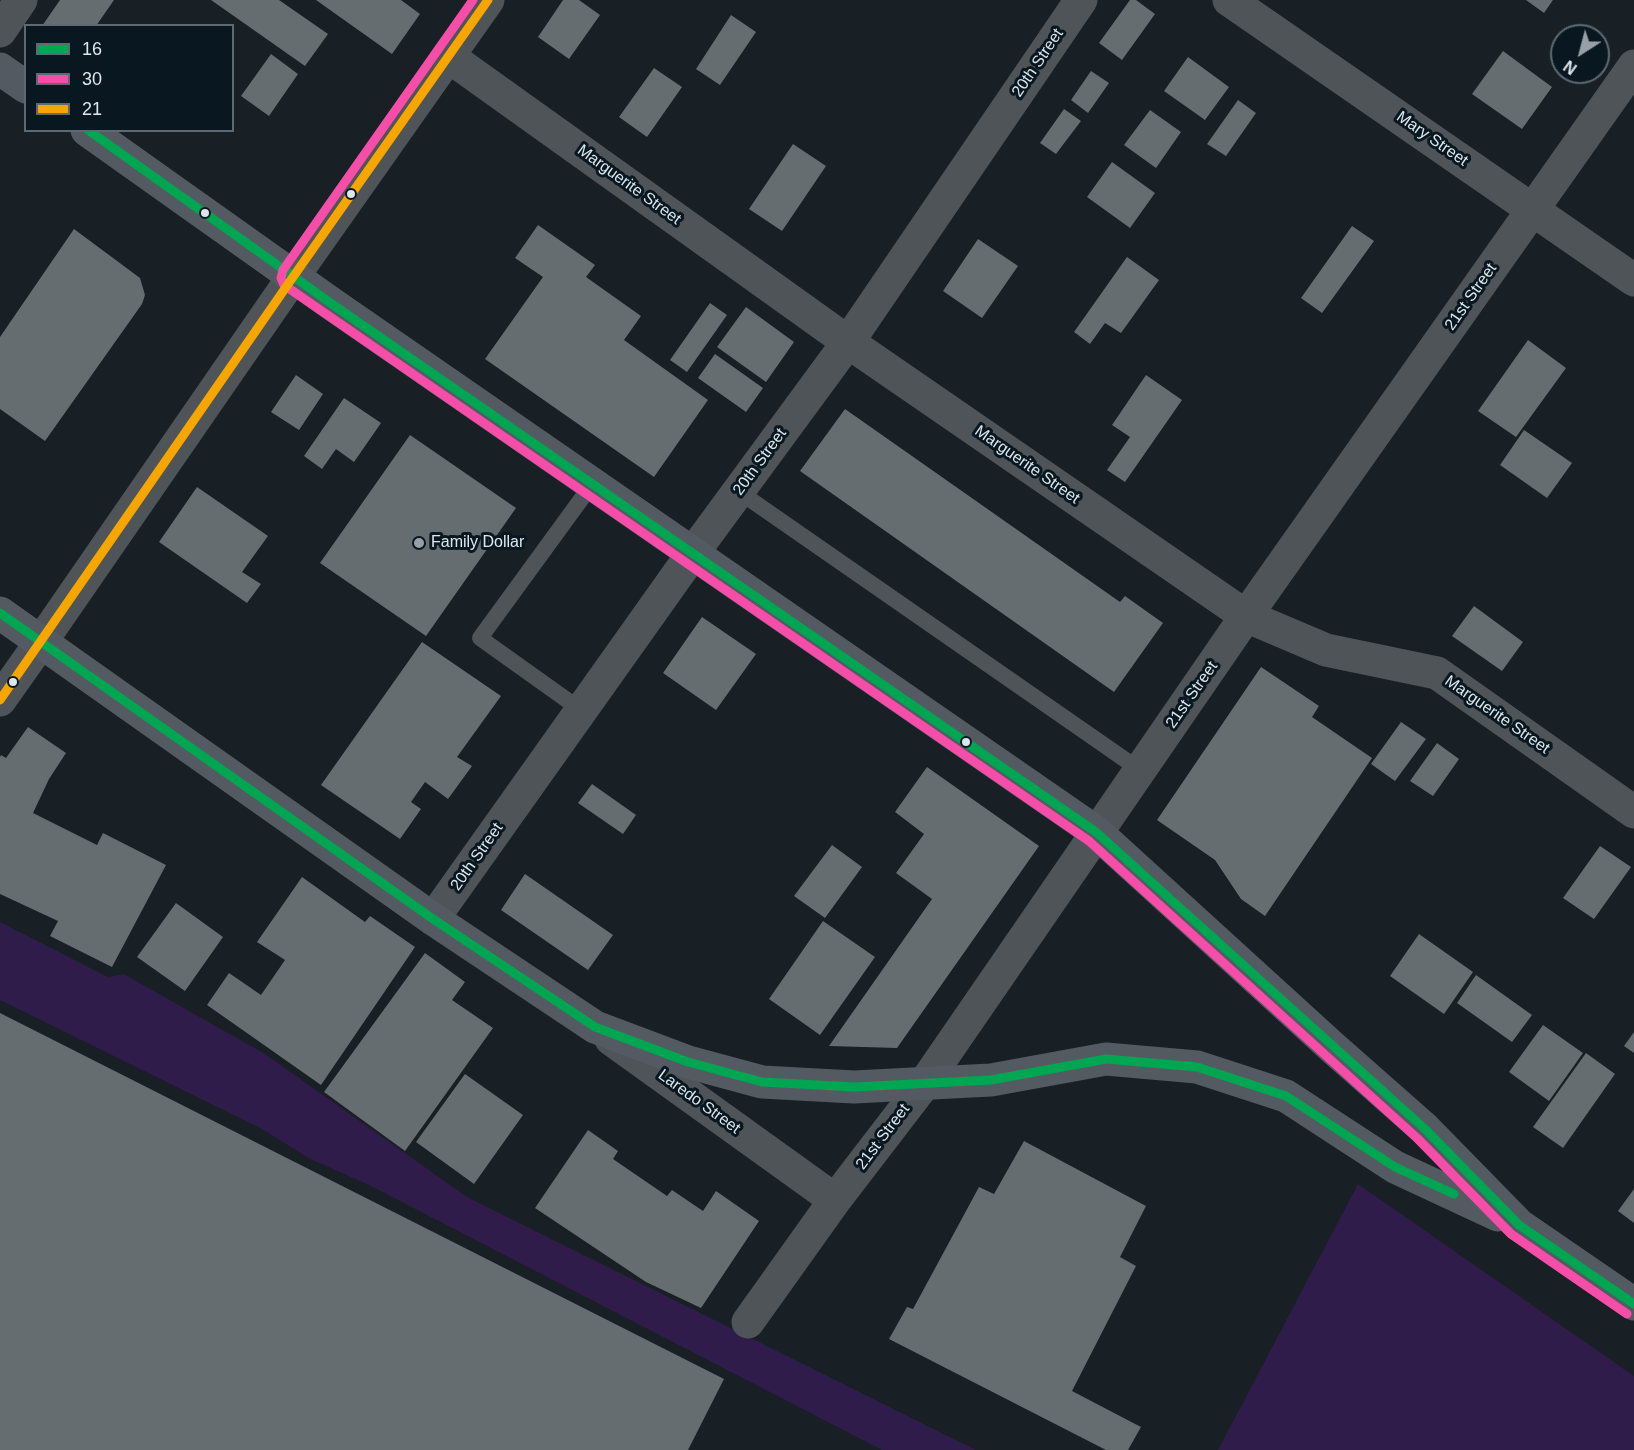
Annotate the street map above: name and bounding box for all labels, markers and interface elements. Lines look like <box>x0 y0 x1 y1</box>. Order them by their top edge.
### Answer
legend <box>24 24 234 132</box>
north arrow <box>1550 24 1610 84</box>
street label: 20th Street <box>1008 25 1068 101</box>
text: 16 <box>82 39 102 59</box>
text: N <box>1561 57 1580 78</box>
text: 30 <box>82 69 102 89</box>
text: 21 <box>82 99 102 119</box>
street label: Mary Street <box>1393 107 1471 171</box>
street label: Marguerite Street <box>573 141 685 229</box>
unlabelled marker <box>345 188 357 200</box>
unlabelled marker <box>199 207 211 219</box>
street label: 21st Street <box>1441 260 1501 334</box>
street label: Marguerite Street <box>971 422 1083 508</box>
street label: 20th Street <box>729 425 791 499</box>
place label: Family Dollar <box>431 533 524 553</box>
marker: Family Dollar <box>412 536 426 550</box>
street label: 21st Street <box>1162 658 1222 732</box>
street label: Marguerite Street <box>1441 672 1553 758</box>
unlabelled marker <box>7 676 19 688</box>
unlabelled marker <box>960 736 972 748</box>
street label: 20th Street <box>447 819 507 895</box>
street label: Laredo Street <box>654 1066 744 1138</box>
street label: 21st Street <box>852 1100 914 1174</box>

